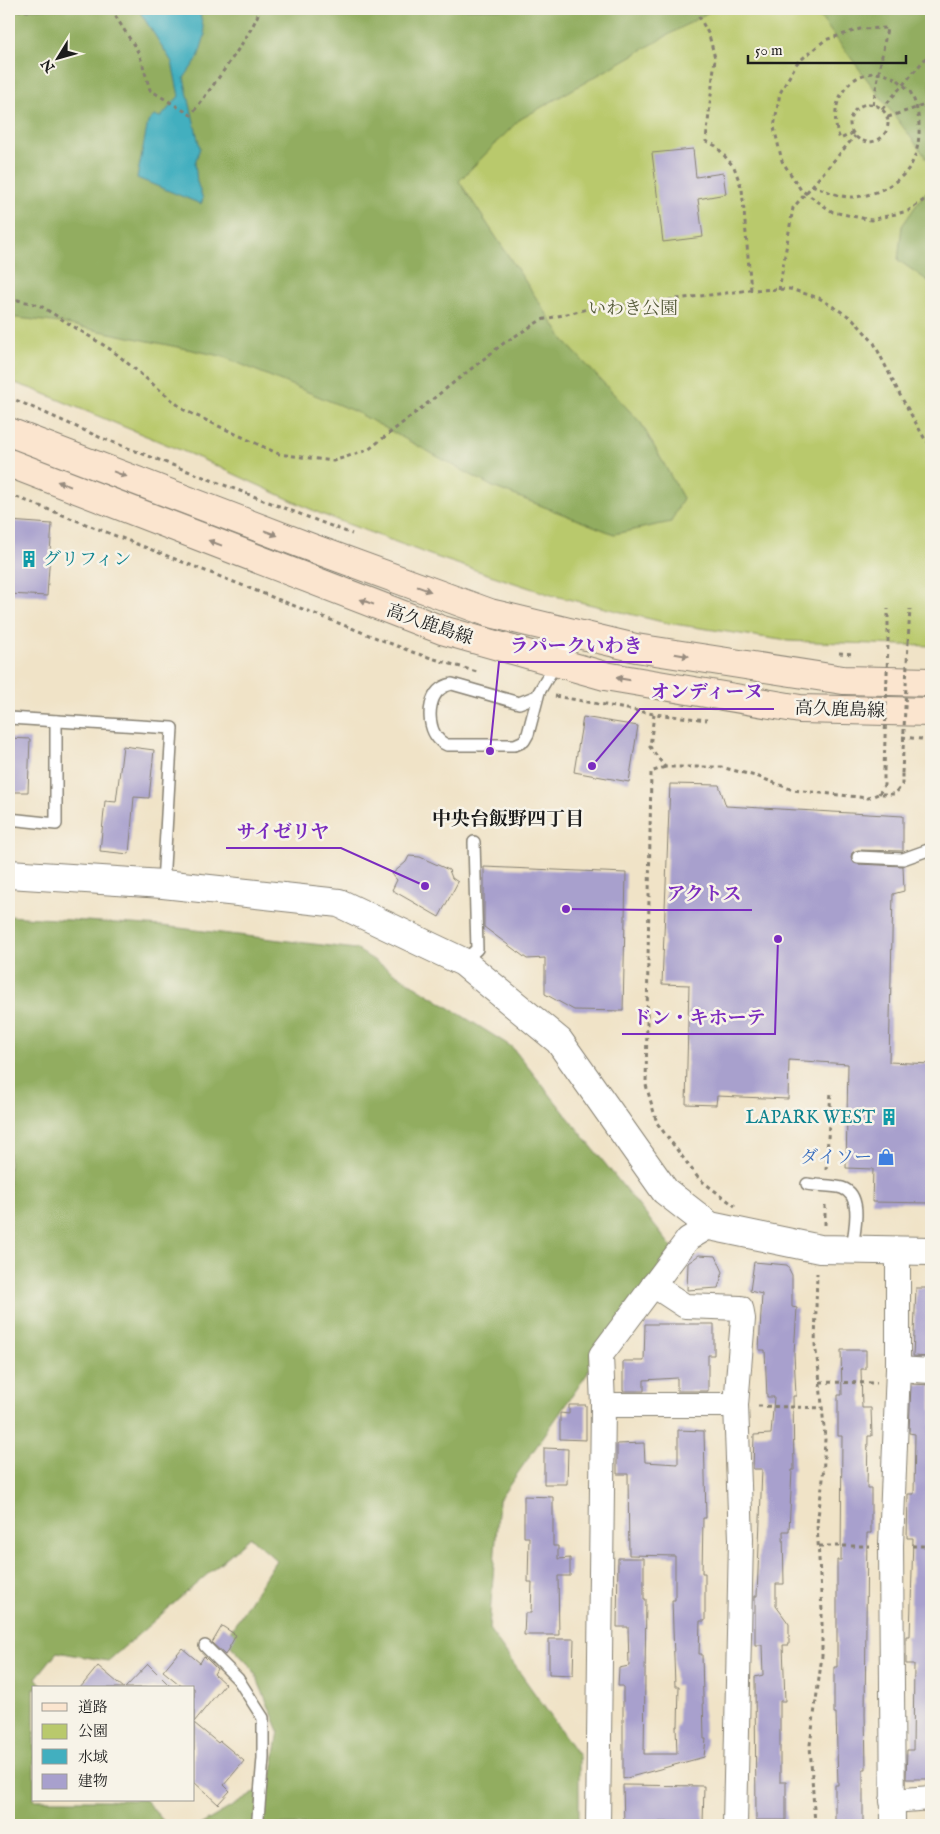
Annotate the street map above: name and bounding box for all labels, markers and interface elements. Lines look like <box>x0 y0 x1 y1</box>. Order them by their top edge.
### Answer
north arrow <box>32 32 82 82</box>
scale bar <box>748 32 905 64</box>
text: 50 m <box>755 41 783 60</box>
text: N <box>38 55 60 76</box>
park label: いわき公園 <box>588 298 678 321</box>
one-way arrow <box>112 471 127 478</box>
one-way arrow <box>57 480 71 488</box>
one-way arrow <box>264 529 278 537</box>
one-way arrow <box>208 539 223 546</box>
building icon: グリフィン <box>19 549 39 569</box>
place label: グリフィン <box>43 549 132 572</box>
one-way arrow <box>417 585 432 593</box>
one-way arrow <box>360 597 374 605</box>
street label: 高久鹿島線 <box>383 600 476 651</box>
callout: ラパークいわき <box>499 628 652 662</box>
text: ラパークいわき <box>509 635 643 659</box>
one-way arrow <box>675 652 691 660</box>
one-way arrow <box>614 675 630 683</box>
callout: オンディーヌ <box>640 675 774 709</box>
text: オンディーヌ <box>651 681 763 705</box>
street label: 高久鹿島線 <box>795 697 885 724</box>
district label: 中央台飯野四丁目 <box>432 808 584 832</box>
callout: サイゼリヤ <box>226 814 341 848</box>
text: サイゼリヤ <box>237 821 329 845</box>
callout: アクトス <box>656 876 752 910</box>
text: アクトス <box>666 883 742 907</box>
callout: ドン・キホーテ <box>622 1000 775 1034</box>
text: ドン・キホーテ <box>632 1007 766 1031</box>
place label: LAPARK WEST <box>745 1107 875 1130</box>
building icon: LAPARK WEST <box>879 1107 899 1127</box>
place label: ダイソー <box>800 1147 872 1170</box>
shop icon: ダイソー <box>876 1147 896 1167</box>
legend <box>32 1686 195 1802</box>
text: 道路 <box>78 1698 108 1717</box>
text: 公園 <box>78 1722 108 1741</box>
text: 水域 <box>78 1748 108 1767</box>
text: 建物 <box>78 1772 108 1791</box>

